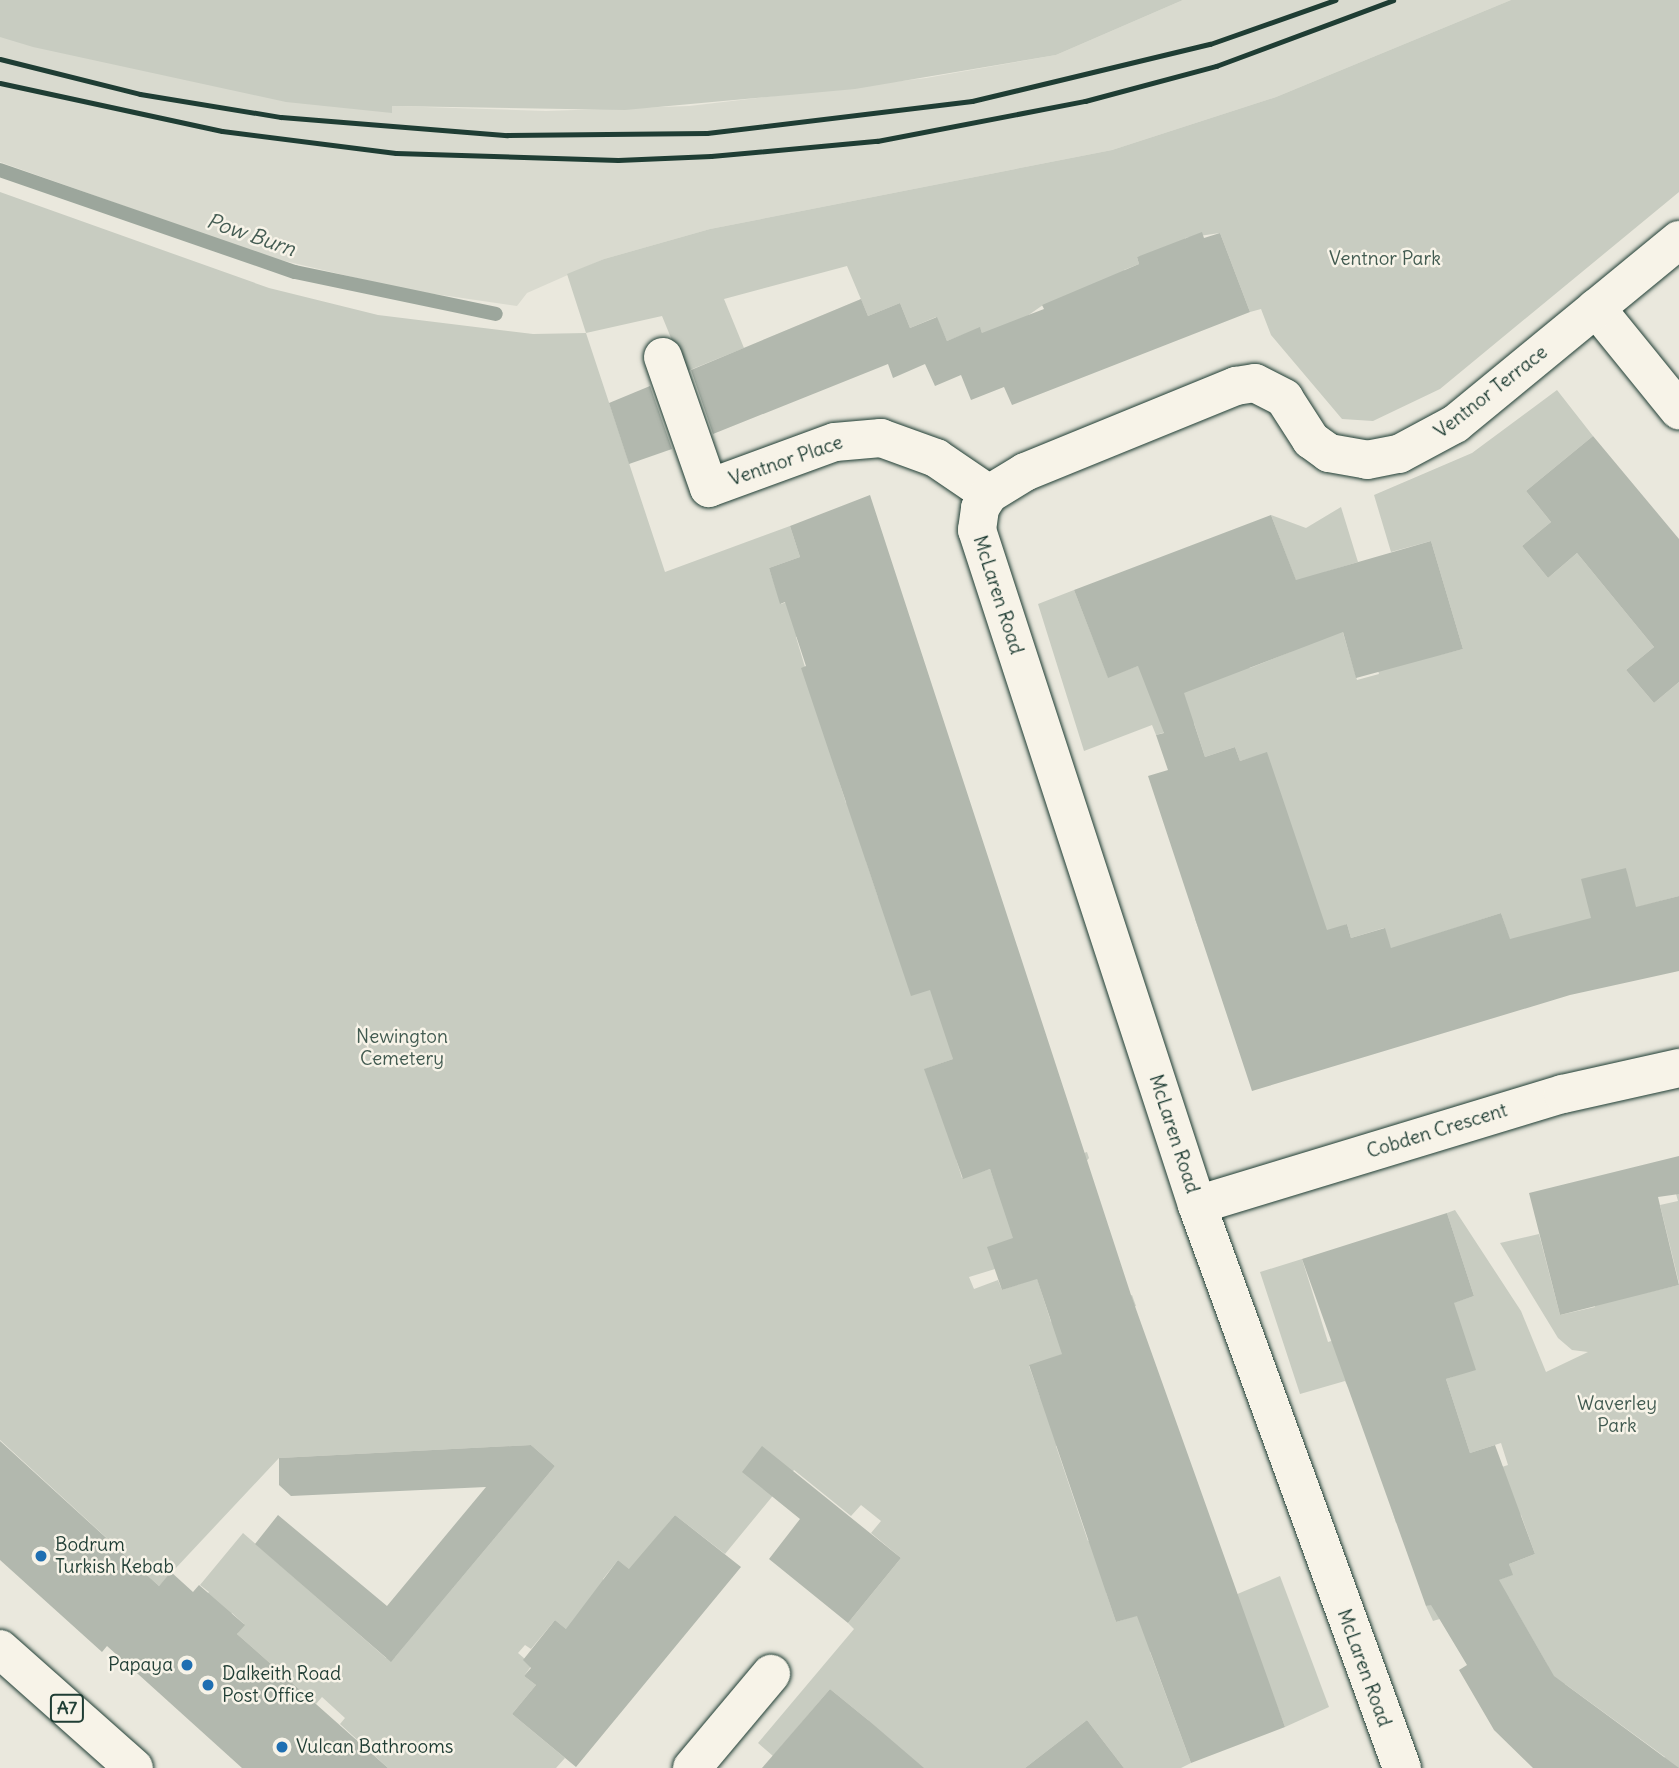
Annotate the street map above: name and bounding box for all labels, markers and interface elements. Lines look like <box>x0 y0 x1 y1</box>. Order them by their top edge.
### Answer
water label: Pow Burn <box>203 208 299 262</box>
park label: Ventnor Park <box>1329 248 1441 270</box>
street label: Ventnor Terrace <box>1430 341 1552 443</box>
street label: Ventnor Place <box>726 431 846 491</box>
street label: McLaren Road <box>968 533 1028 657</box>
park label: Newington Cemetery <box>356 1026 448 1070</box>
street label: McLaren Road <box>1144 1072 1204 1196</box>
street label: Cobden Crescent <box>1364 1099 1510 1163</box>
park label: Waverley Park <box>1577 1393 1657 1437</box>
place label: Bodrum Turkish Kebab <box>55 1534 174 1578</box>
marker: Bodrum Turkish Kebab <box>33 1548 49 1564</box>
street label: McLaren Road <box>1332 1606 1396 1730</box>
place label: Papaya <box>108 1654 173 1676</box>
marker: Papaya <box>179 1657 195 1673</box>
place label: Dalkeith Road Post Office <box>222 1663 341 1707</box>
marker: Dalkeith Road Post Office <box>200 1677 216 1693</box>
road number: A7 <box>50 1694 84 1722</box>
place label: Vulcan Bathrooms <box>296 1736 453 1758</box>
marker: Vulcan Bathrooms <box>274 1739 290 1755</box>

